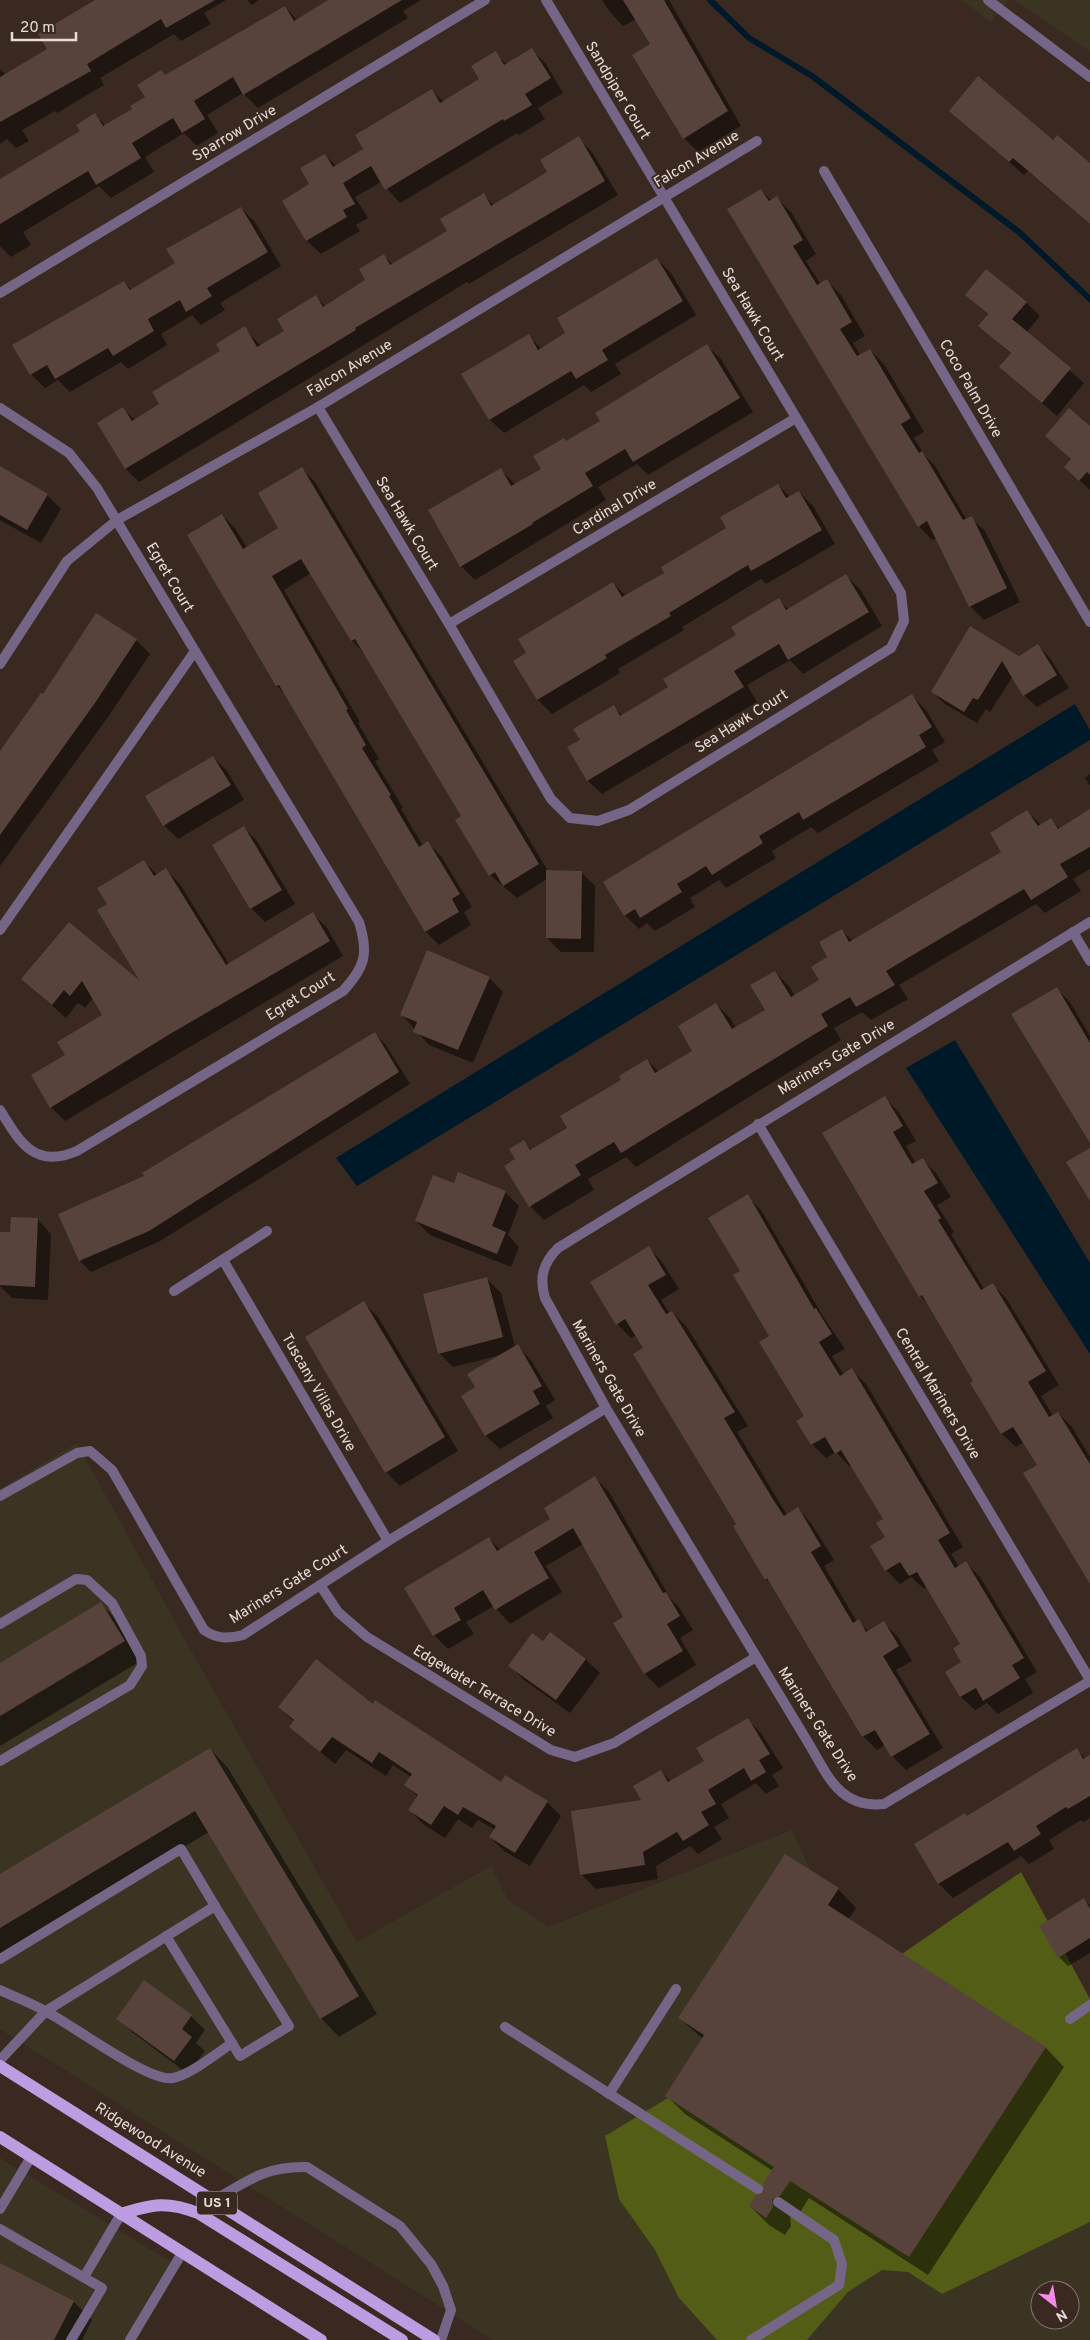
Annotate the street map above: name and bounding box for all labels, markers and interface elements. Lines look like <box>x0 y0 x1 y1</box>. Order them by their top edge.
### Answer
scale bar <box>12 10 76 42</box>
text: 20 m <box>20 19 55 38</box>
street label: Sandpiper Court <box>580 38 654 144</box>
street label: Sparrow Drive <box>189 101 281 167</box>
street label: Falcon Avenue <box>651 127 743 193</box>
street label: Sea Hawk Court <box>716 264 788 366</box>
street label: Falcon Avenue <box>304 336 396 402</box>
street label: Coco Palm Drive <box>934 336 1006 442</box>
street label: Sea Hawk Court <box>370 473 442 575</box>
street label: Cardinal Drive <box>569 475 661 541</box>
street label: Egret Court <box>141 540 197 616</box>
street label: Sea Hawk Court <box>692 686 792 758</box>
street label: Egret Court <box>263 968 339 1026</box>
street label: Mariners Gate Drive <box>775 1016 899 1100</box>
street label: Mariners Gate Drive <box>567 1317 649 1441</box>
street label: Central Mariners Drive <box>890 1325 984 1463</box>
street label: Tuscany Villas Drive <box>276 1330 360 1456</box>
street label: Mariners Gate Court <box>226 1541 352 1629</box>
street label: Edgewater Terrace Drive <box>409 1642 559 1742</box>
street label: Mariners Gate Drive <box>773 1664 861 1786</box>
street label: Ridgewood Avenue <box>91 2099 209 2183</box>
road number: US 1 <box>197 2192 237 2214</box>
north arrow <box>1030 2280 1080 2330</box>
text: N <box>1052 2305 1070 2325</box>

